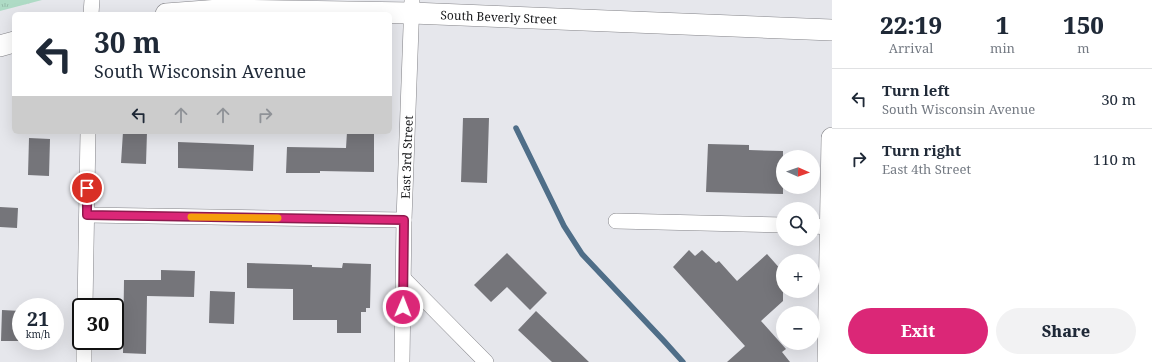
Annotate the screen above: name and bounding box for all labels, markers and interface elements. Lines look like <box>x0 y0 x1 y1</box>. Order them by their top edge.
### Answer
street label: South Beverly Street <box>440 6 557 27</box>
text: 22:19 <box>880 8 942 41</box>
text: 1 <box>996 8 1009 41</box>
text: 150 <box>1063 8 1104 41</box>
text: 30 m <box>94 23 161 61</box>
icon: left <box>28 28 80 80</box>
text: Arrival <box>889 39 933 57</box>
text: min <box>990 39 1015 57</box>
text: m <box>1077 39 1090 57</box>
text: South Wisconsin Avenue <box>94 59 306 83</box>
text: Turn left <box>882 80 950 100</box>
icon: left <box>848 88 870 110</box>
text: 30 m <box>1101 89 1136 109</box>
text: South Wisconsin Avenue <box>882 100 1035 118</box>
icon: left <box>128 104 150 126</box>
icon: ahead <box>170 104 192 126</box>
icon: ahead <box>212 104 234 126</box>
icon: right <box>254 104 276 126</box>
street label: East 3rd Street <box>396 115 416 199</box>
text: Turn right <box>882 140 961 160</box>
icon: right <box>848 148 870 170</box>
text: 110 m <box>1093 149 1136 169</box>
north arrow <box>776 150 820 194</box>
map controls <box>776 150 820 350</box>
text: East 4th Street <box>882 160 971 178</box>
pin <box>70 171 104 205</box>
icon: arrive <box>76 177 98 199</box>
button: search <box>776 202 820 246</box>
button: + <box>776 254 820 298</box>
position arrow <box>382 286 424 328</box>
speed limit sign: 30 <box>72 298 124 350</box>
text: 21 <box>27 305 49 332</box>
button: − <box>776 306 820 350</box>
button: Exit <box>848 308 988 354</box>
button: Share <box>996 308 1136 354</box>
text: km/h <box>26 327 50 341</box>

